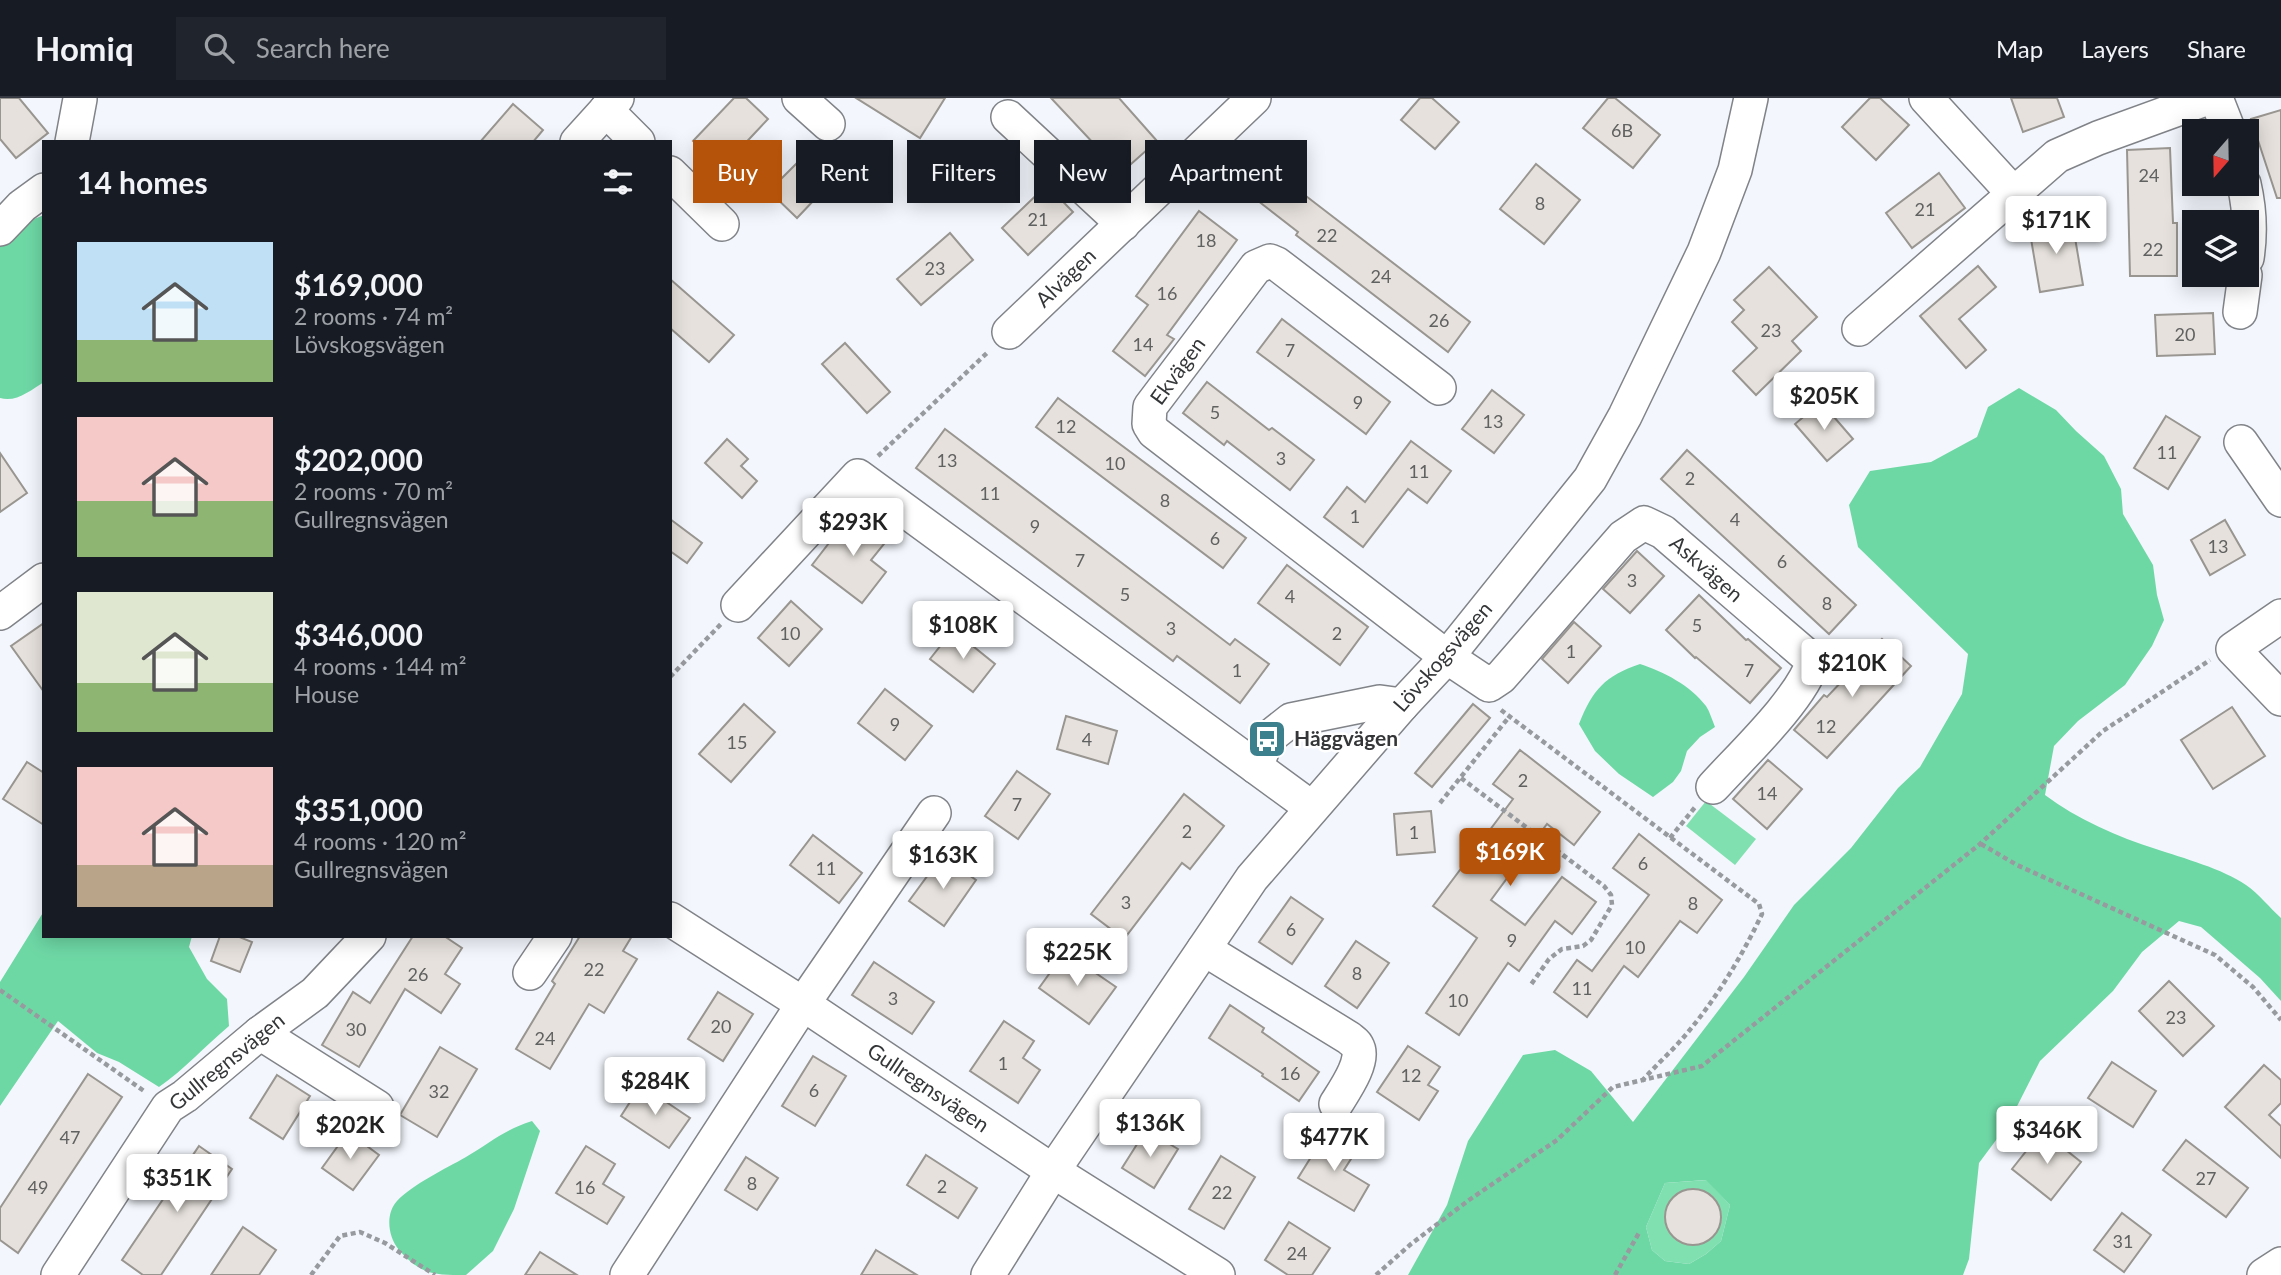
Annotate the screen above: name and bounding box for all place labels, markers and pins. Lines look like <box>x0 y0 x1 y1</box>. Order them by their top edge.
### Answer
pin: $171K <box>2007 197 2105 256</box>
pin: $205K <box>1775 372 1873 432</box>
pin: $293K <box>804 498 902 558</box>
pin: $108K <box>914 602 1012 661</box>
pin: $210K <box>1803 640 1901 699</box>
bus stop icon: Häggvägen <box>1246 718 1288 760</box>
place label: Häggvägen <box>1294 725 1398 750</box>
pin: $169K <box>1461 828 1559 888</box>
pin: $163K <box>894 832 992 891</box>
pin: $225K <box>1028 928 1126 988</box>
pin: $284K <box>606 1058 704 1117</box>
pin: $136K <box>1101 1100 1199 1159</box>
pin: $202K <box>301 1102 399 1161</box>
pin: $346K <box>1998 1107 2096 1166</box>
pin: $477K <box>1285 1114 1383 1173</box>
pin: $351K <box>128 1154 226 1214</box>

